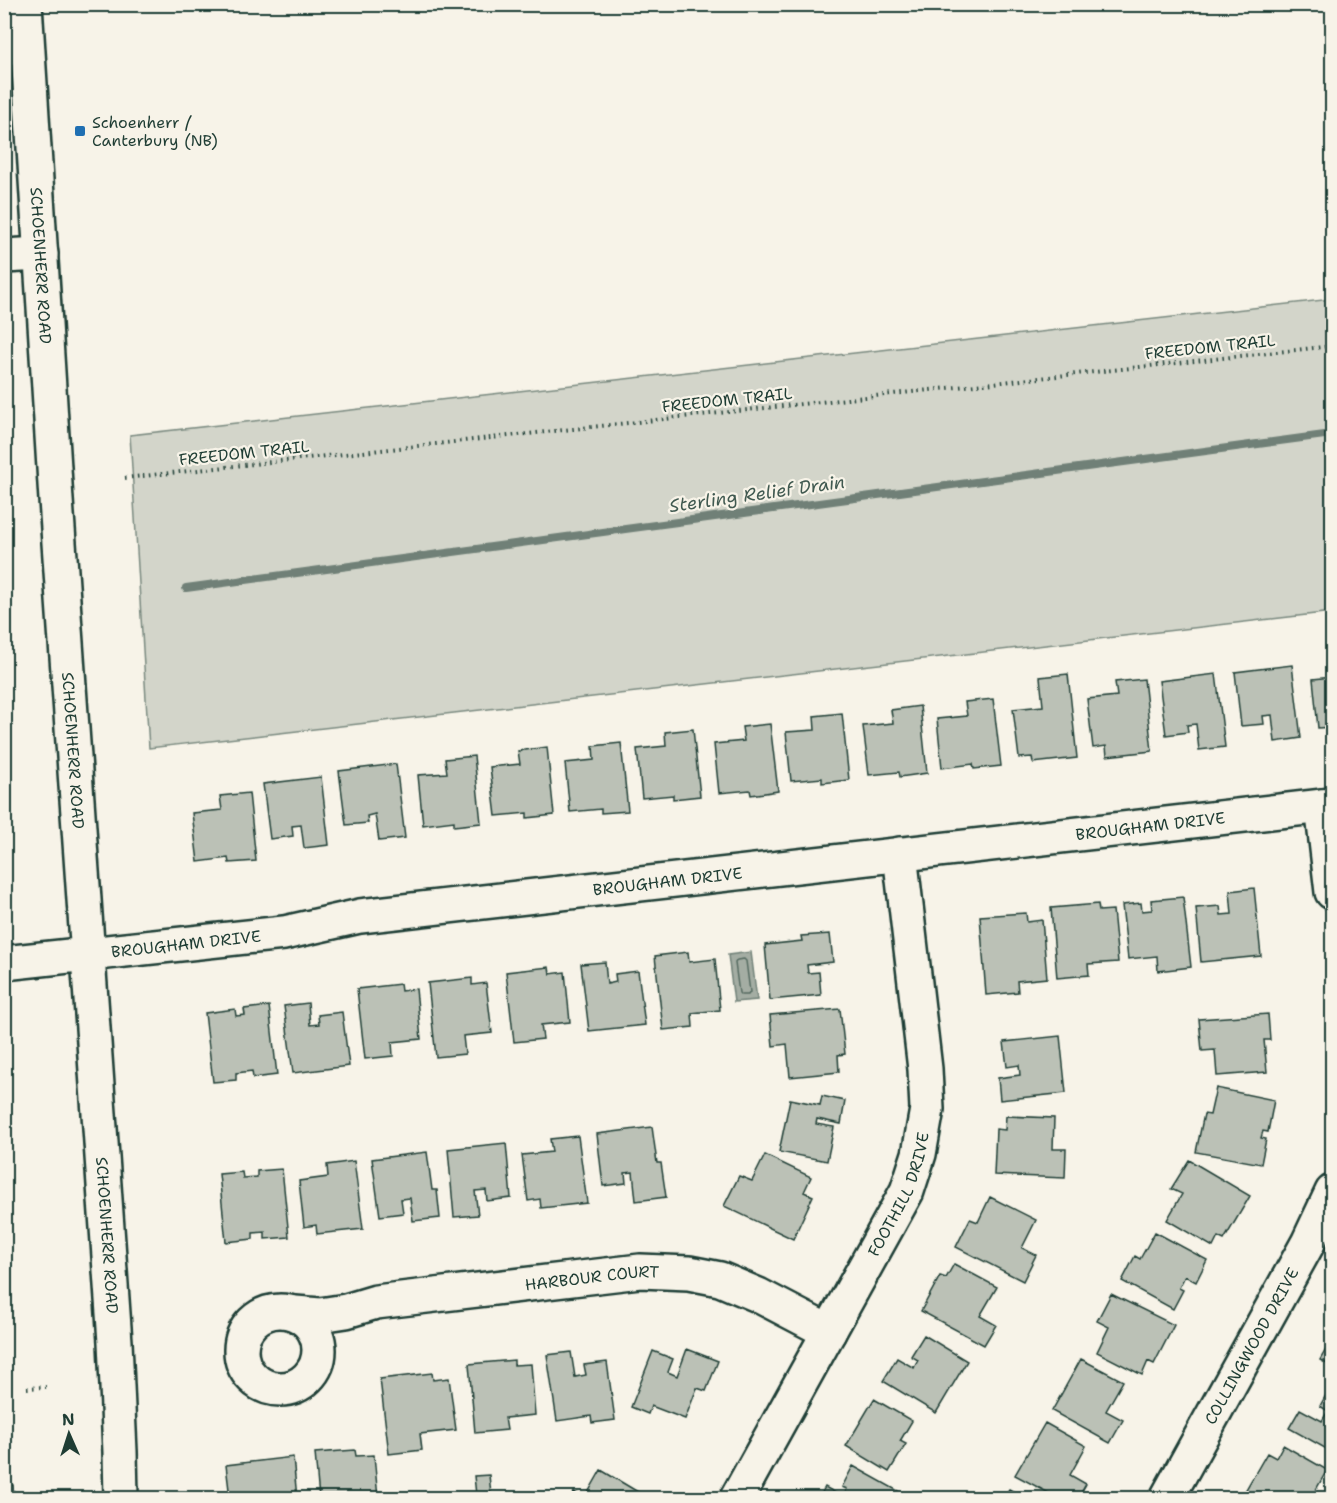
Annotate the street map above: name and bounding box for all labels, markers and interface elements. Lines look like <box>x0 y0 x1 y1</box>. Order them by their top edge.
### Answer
place label: Schoenherr / Canterbury (NB) <box>92 112 218 151</box>
marker: Schoenherr / Canterbury (NB) <box>73 124 87 138</box>
street label: SCHOENHERR ROAD <box>26 186 57 345</box>
street label: FREEDOM TRAIL <box>1144 330 1276 364</box>
street label: FREEDOM TRAIL <box>661 383 793 417</box>
street label: FREEDOM TRAIL <box>178 436 310 470</box>
water label: Sterling Relief Drain <box>668 470 846 518</box>
street label: SCHOENHERR ROAD <box>58 671 90 830</box>
street label: BROUGHAM DRIVE <box>1074 807 1226 845</box>
street label: BROUGHAM DRIVE <box>592 862 743 900</box>
street label: BROUGHAM DRIVE <box>110 925 262 962</box>
street label: FOOTHILL DRIVE <box>862 1130 933 1260</box>
street label: SCHOENHERR ROAD <box>92 1156 123 1314</box>
street label: HARBOUR COURT <box>523 1260 660 1295</box>
street label: COLLINGWOOD DRIVE <box>1199 1263 1303 1428</box>
north arrow <box>39 1404 99 1464</box>
text: N <box>61 1409 75 1430</box>

